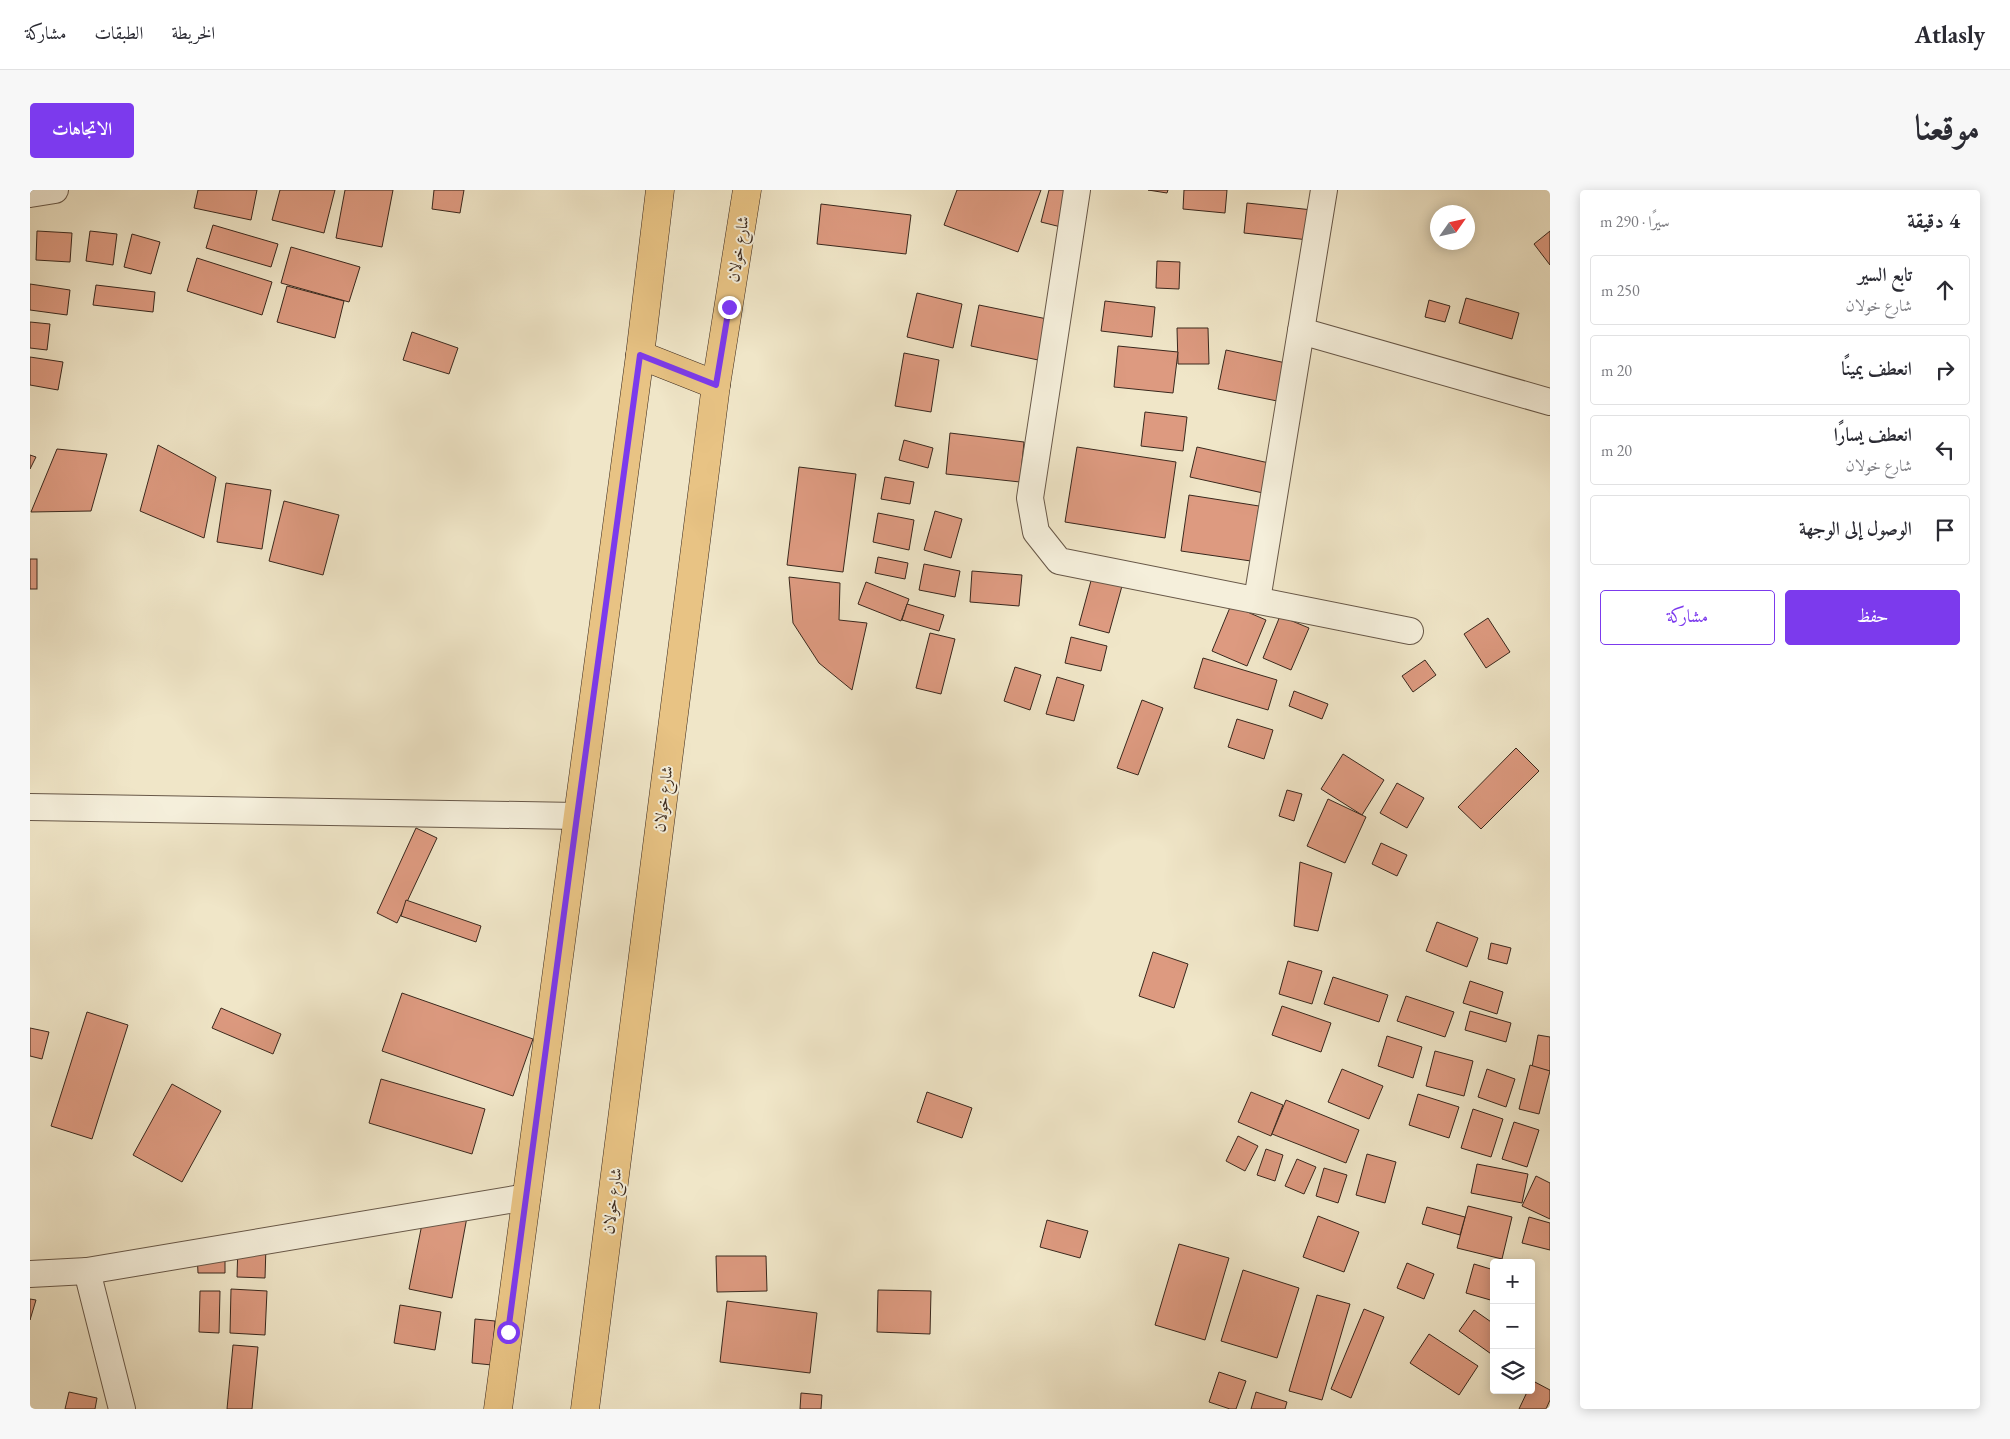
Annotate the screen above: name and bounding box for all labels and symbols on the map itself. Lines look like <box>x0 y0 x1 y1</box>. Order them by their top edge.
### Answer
north arrow <box>1430 205 1475 250</box>
street label: شارع خولان <box>722 215 757 284</box>
route end <box>718 296 741 319</box>
street label: شارع خولان <box>649 765 680 834</box>
street label: شارع خولان <box>598 1167 629 1236</box>
route start <box>497 1321 520 1344</box>

